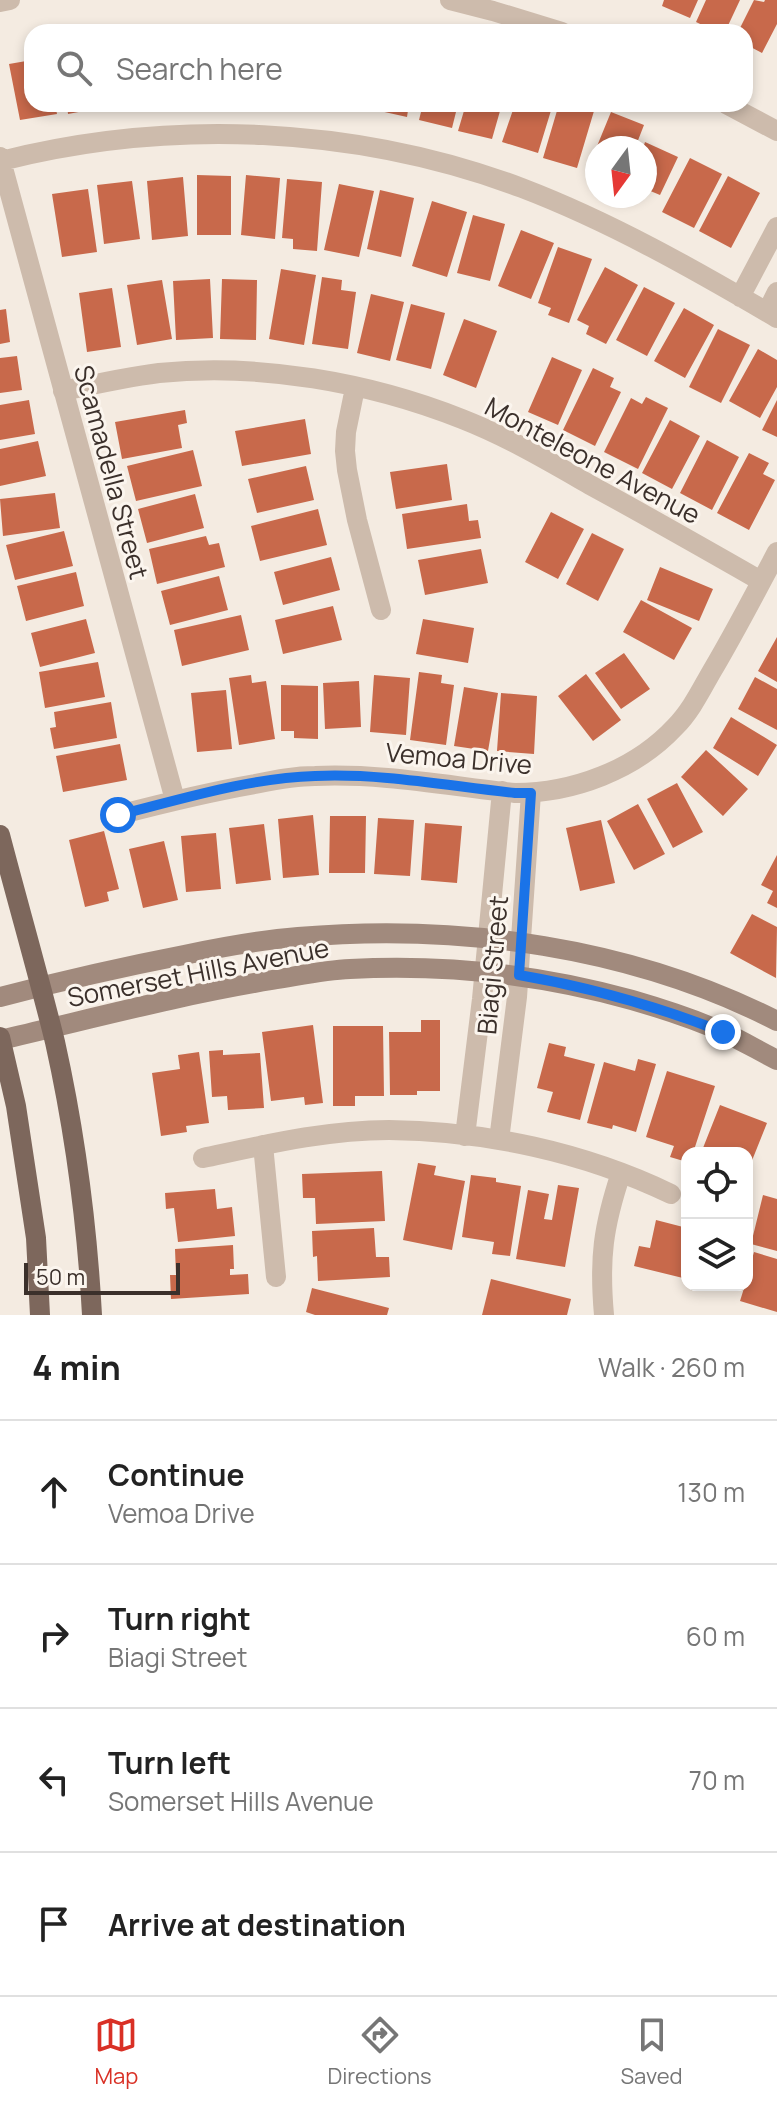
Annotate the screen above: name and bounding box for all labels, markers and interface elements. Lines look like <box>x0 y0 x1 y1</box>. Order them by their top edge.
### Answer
search box <box>24 24 753 112</box>
icon: search <box>52 46 96 90</box>
text: Search here <box>116 48 283 89</box>
north arrow <box>585 136 657 208</box>
street label: Scamadella Street <box>66 361 158 583</box>
street label: Monteleone Avenue <box>479 388 707 532</box>
street label: Vemoa Drive <box>384 734 534 782</box>
route start <box>100 797 136 833</box>
street label: Biagi Street <box>468 894 516 1036</box>
street label: Somerset Hills Avenue <box>64 929 332 1015</box>
route end <box>705 1014 741 1050</box>
map controls <box>681 1147 753 1291</box>
button: locate <box>681 1147 753 1219</box>
button: layers <box>681 1219 753 1291</box>
scale bar <box>24 1259 180 1295</box>
text: 50 m <box>36 1262 85 1292</box>
text: 4 min <box>32 1344 121 1390</box>
text: Walk · 260 m <box>598 1349 745 1385</box>
text: Continue <box>108 1454 244 1495</box>
icon: ahead <box>32 1470 76 1514</box>
text: 130 m <box>677 1474 745 1510</box>
text: Vemoa Drive <box>108 1495 255 1531</box>
text: Turn right <box>108 1598 251 1639</box>
icon: right <box>32 1614 76 1658</box>
text: 60 m <box>686 1618 745 1654</box>
text: Biagi Street <box>108 1639 247 1675</box>
text: Turn left <box>108 1742 231 1783</box>
icon: left <box>32 1758 76 1802</box>
text: 70 m <box>689 1762 745 1798</box>
text: Somerset Hills Avenue <box>108 1783 374 1819</box>
icon: arrive <box>32 1902 76 1946</box>
text: Arrive at destination <box>108 1904 406 1945</box>
tab: Map <box>94 2013 138 2091</box>
tab: Directions <box>327 2013 432 2091</box>
tab: Saved <box>621 2013 683 2091</box>

